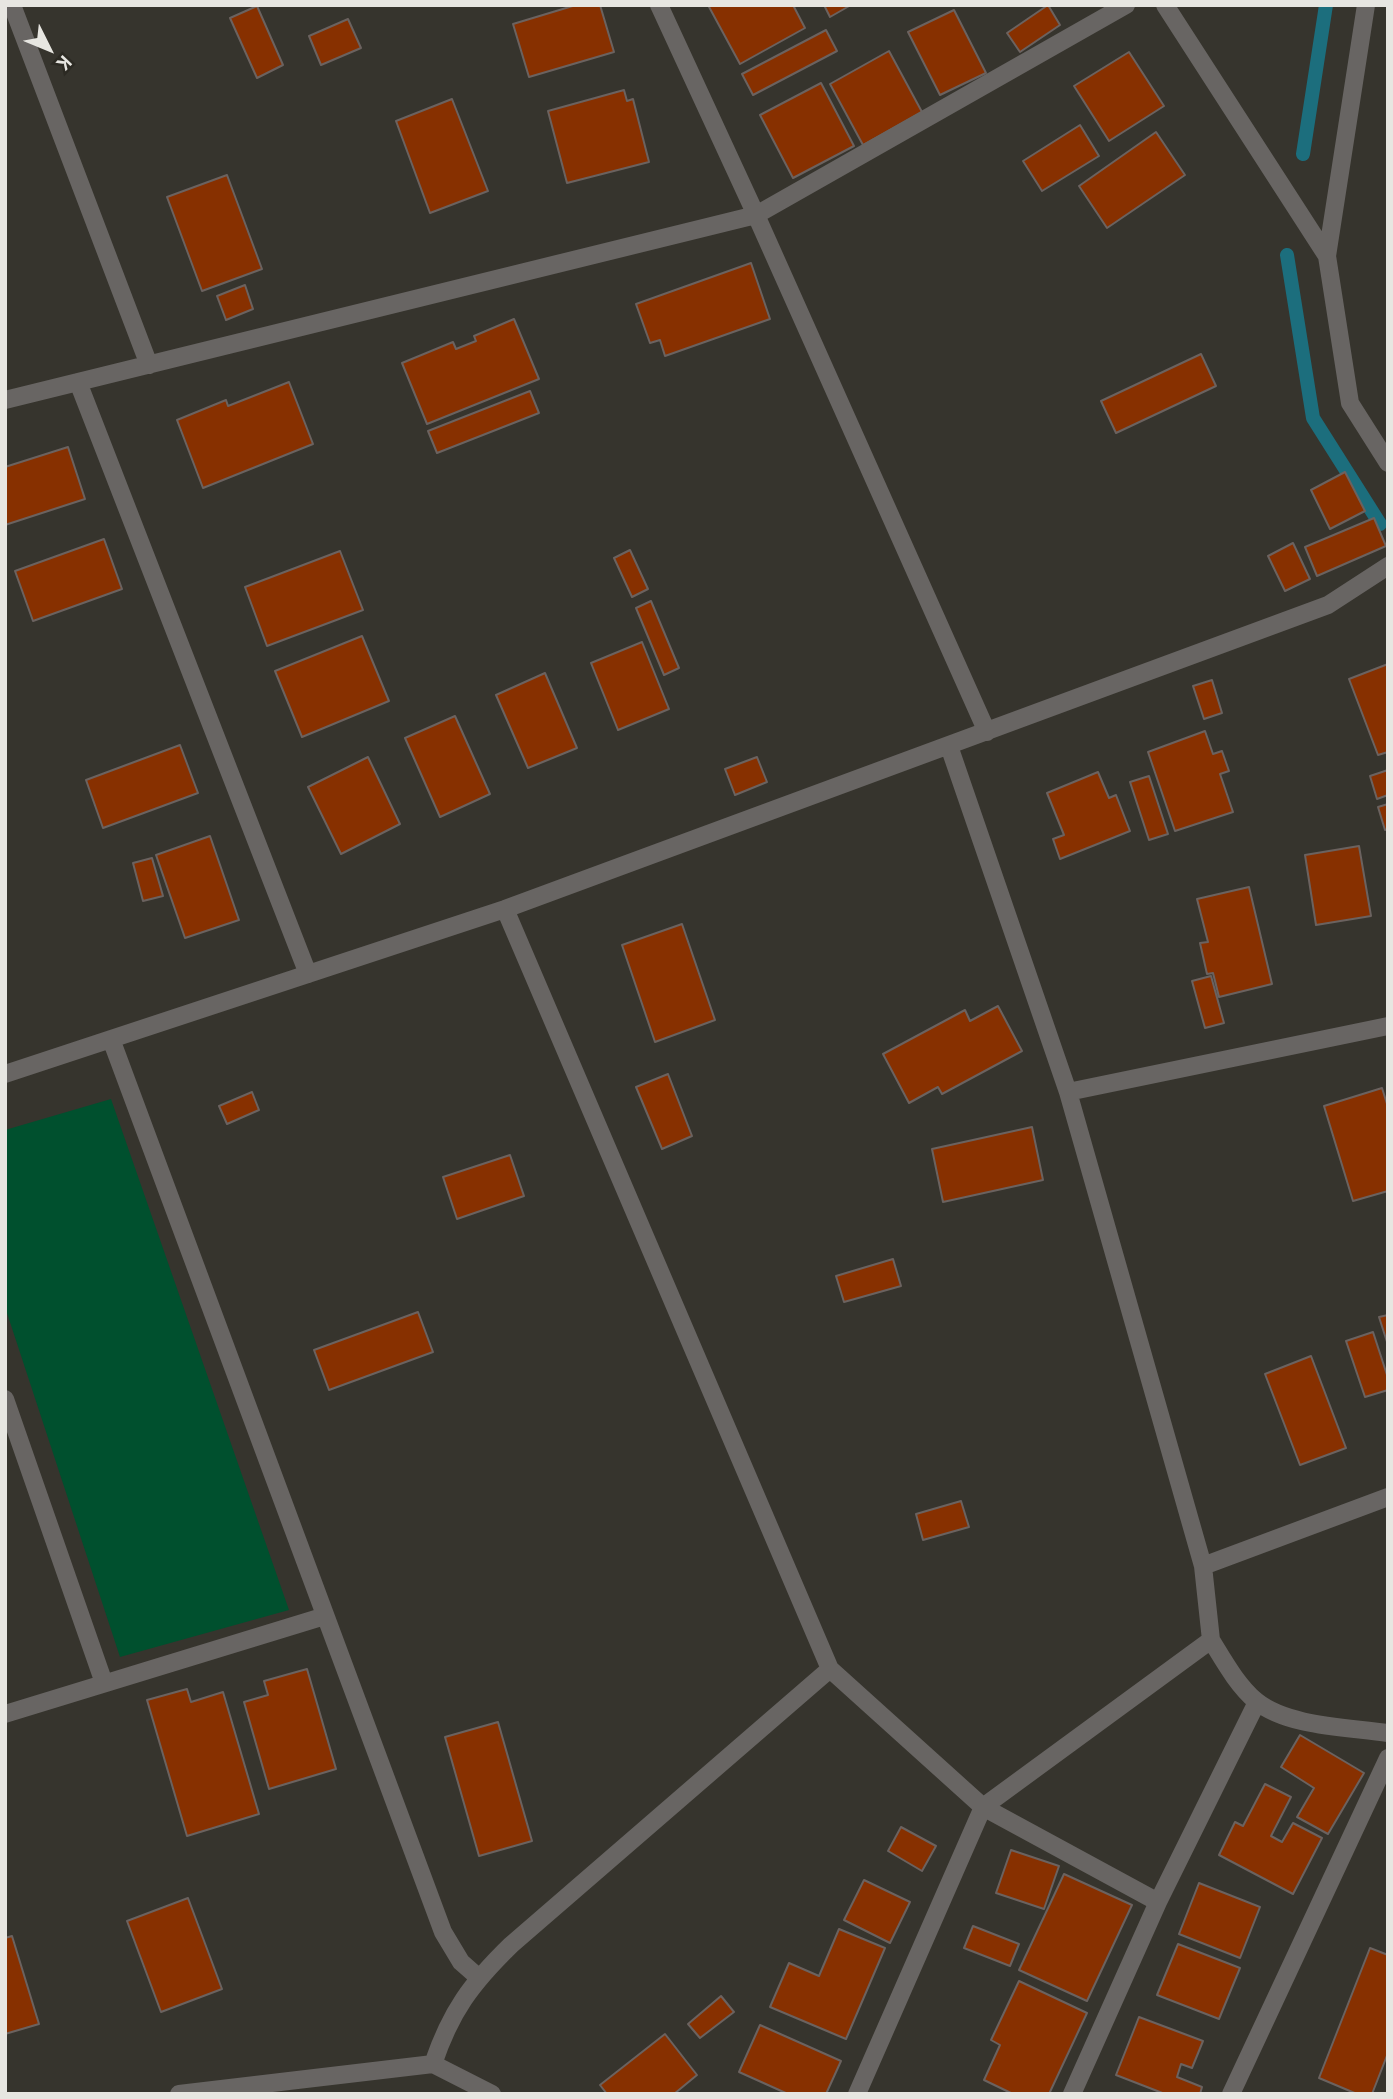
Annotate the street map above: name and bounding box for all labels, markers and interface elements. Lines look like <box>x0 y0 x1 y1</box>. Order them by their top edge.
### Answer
north arrow <box>14 14 84 84</box>
text: K <box>52 51 77 76</box>

